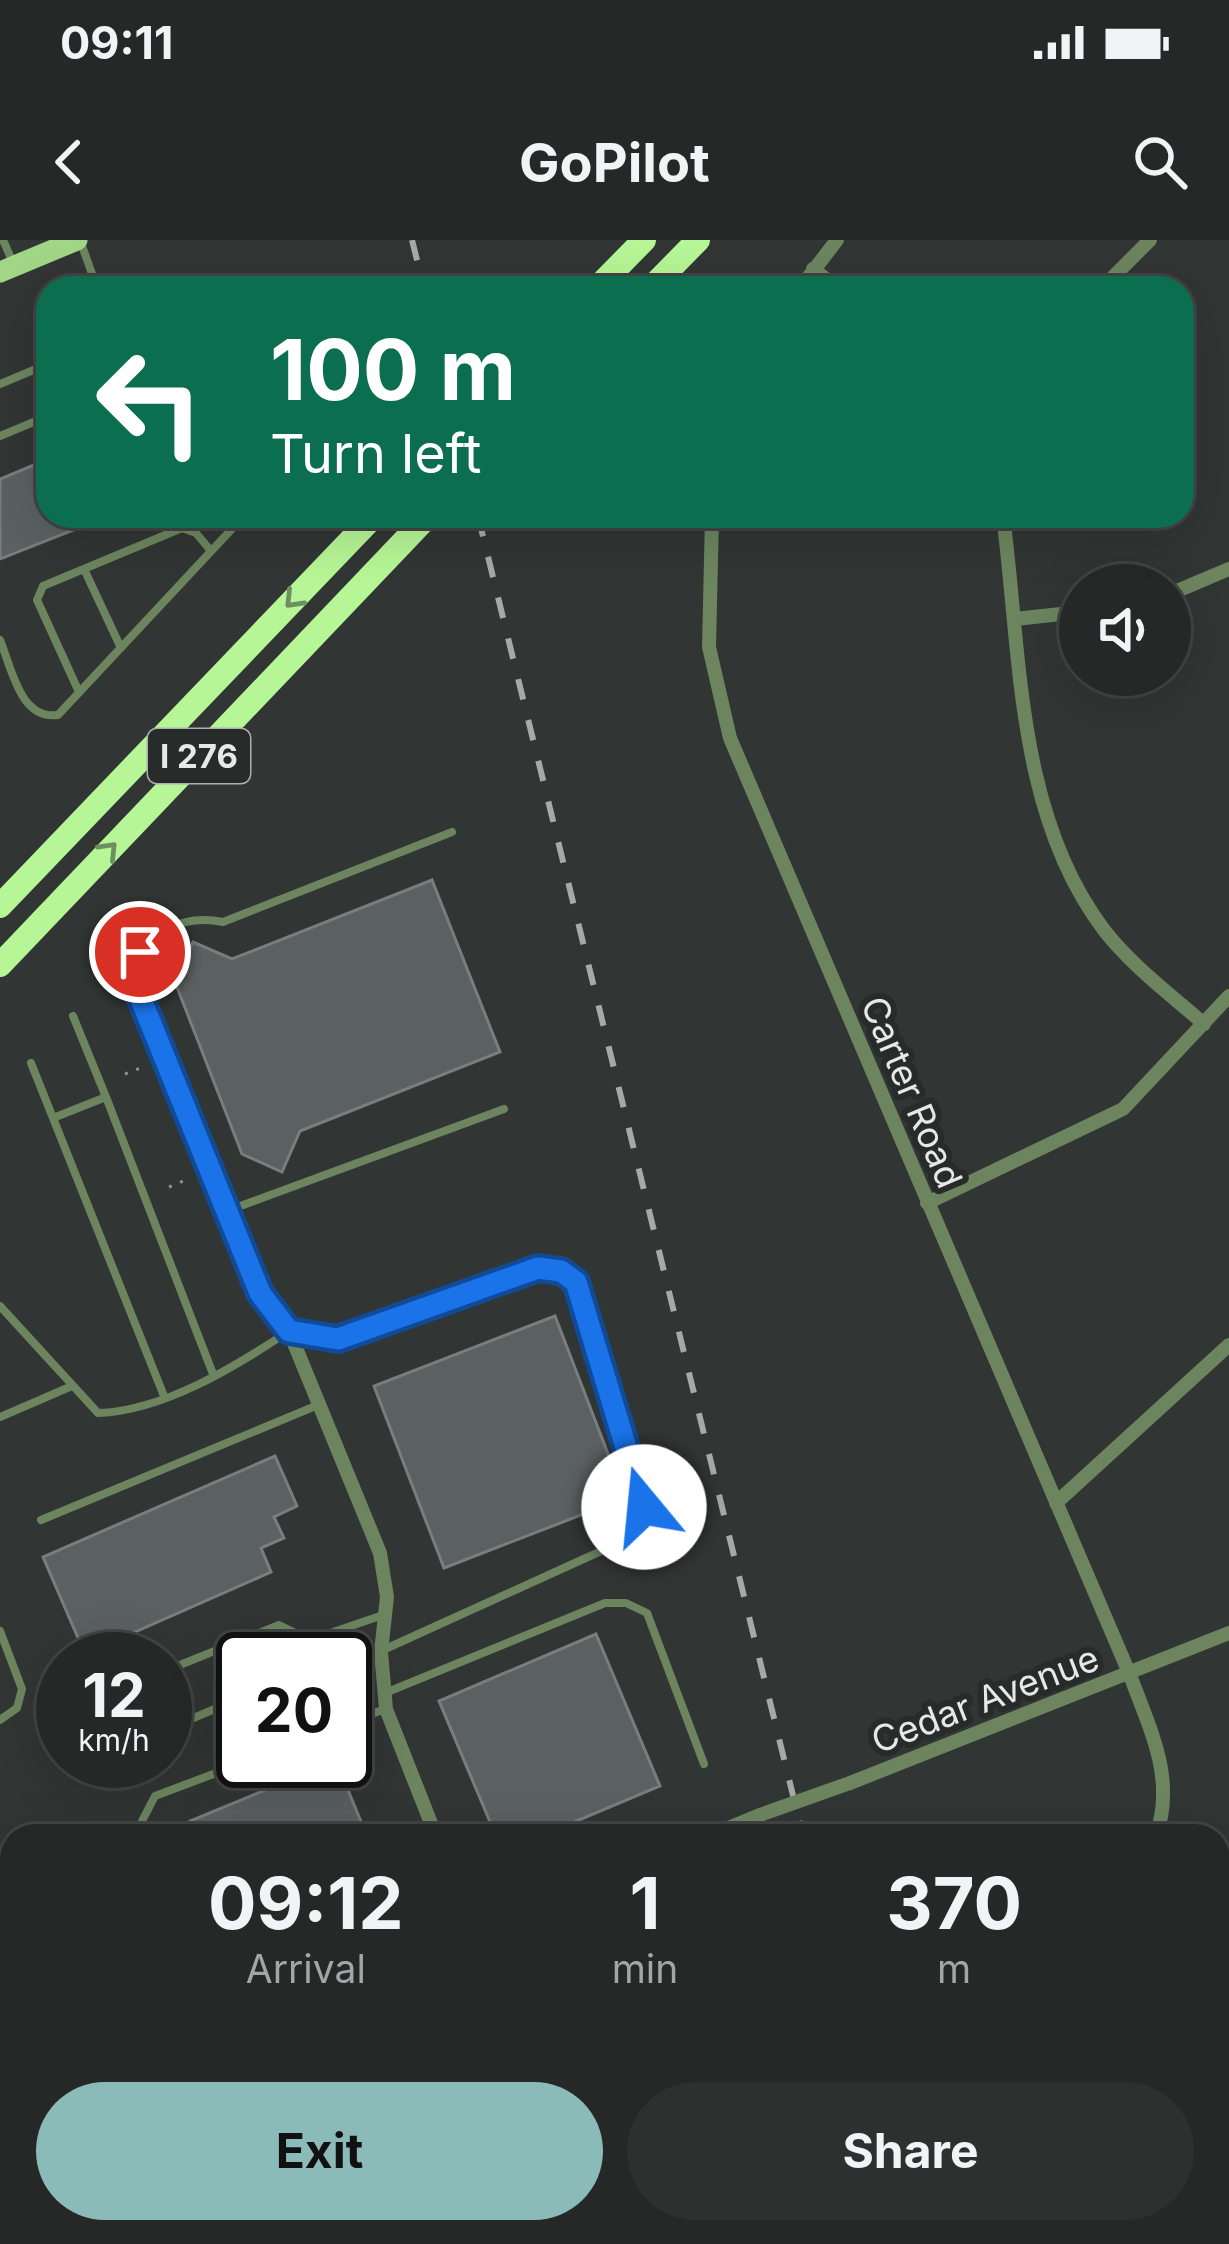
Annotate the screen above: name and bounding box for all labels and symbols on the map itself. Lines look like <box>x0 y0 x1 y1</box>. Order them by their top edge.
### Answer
one-way arrow <box>286 587 308 608</box>
road number: I 276 <box>148 729 250 783</box>
one-way arrow <box>95 842 117 864</box>
pin <box>89 901 191 1003</box>
street label: Carter Road <box>852 990 972 1194</box>
position arrow <box>581 1444 707 1570</box>
speed limit sign: 20 <box>216 1632 372 1788</box>
street label: Cedar Avenue <box>865 1636 1105 1762</box>

